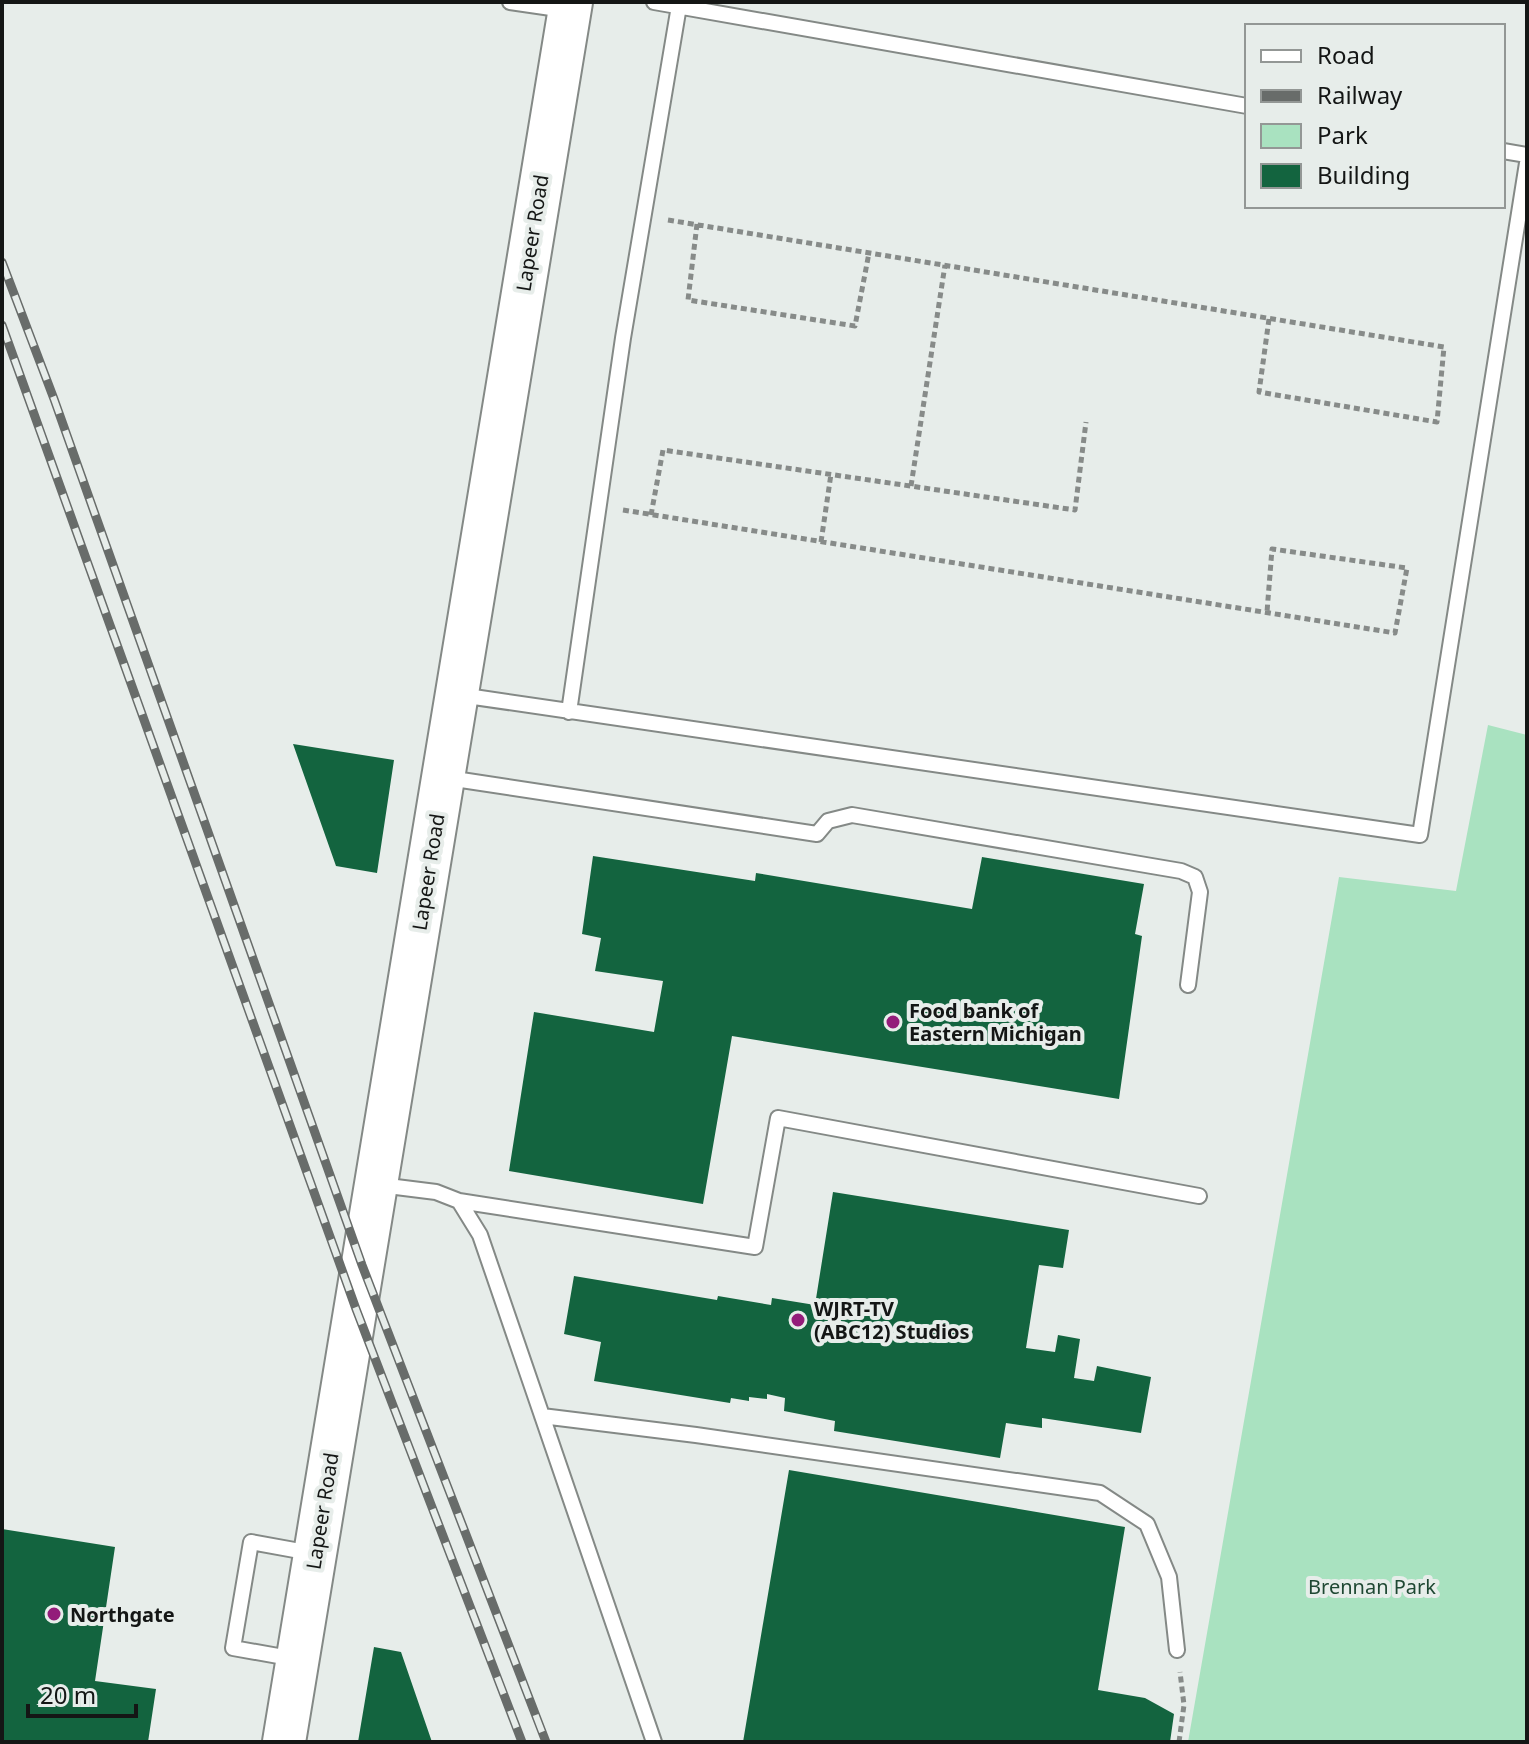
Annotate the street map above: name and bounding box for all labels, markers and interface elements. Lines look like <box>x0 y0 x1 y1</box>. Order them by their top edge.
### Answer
legend <box>1245 24 1505 208</box>
text: Road <box>1317 38 1375 71</box>
text: Railway <box>1317 78 1403 111</box>
text: Park <box>1317 118 1368 151</box>
text: Building <box>1317 158 1410 191</box>
street label: Lapeer Road <box>509 173 555 293</box>
street label: Lapeer Road <box>405 812 451 932</box>
place label: Food bank of Eastern Michigan <box>909 997 1082 1047</box>
marker: Food bank of Eastern Michigan <box>884 1013 902 1031</box>
place label: WJRT-TV (ABC12) Studios <box>814 1295 969 1345</box>
marker: WJRT-TV (ABC12) Studios <box>789 1311 807 1329</box>
street label: Lapeer Road <box>299 1451 345 1571</box>
park label: Brennan Park <box>1308 1573 1436 1600</box>
place label: Northgate <box>70 1601 175 1628</box>
marker: Northgate <box>45 1605 63 1623</box>
scale bar <box>28 1668 136 1718</box>
text: 20 m <box>40 1678 96 1711</box>

